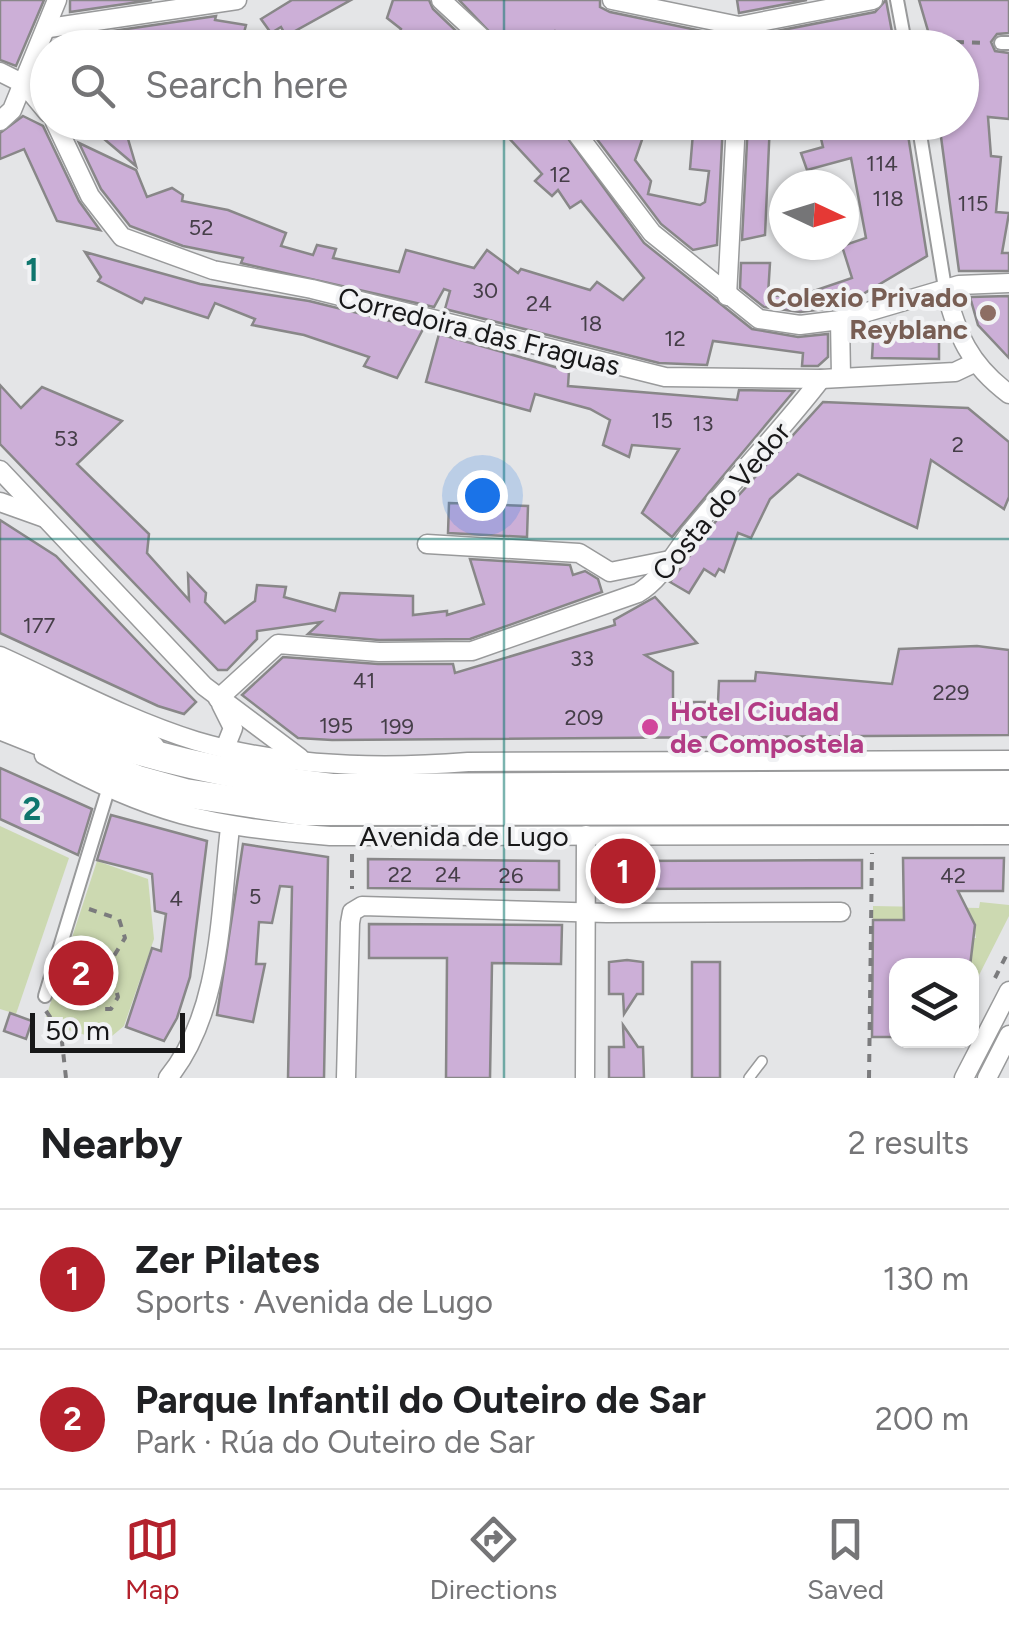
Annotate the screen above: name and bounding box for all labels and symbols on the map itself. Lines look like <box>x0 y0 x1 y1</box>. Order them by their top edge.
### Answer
house number: 114 <box>866 150 898 177</box>
house number: 12 <box>549 161 571 188</box>
north arrow <box>769 170 859 260</box>
house number: 118 <box>872 185 904 212</box>
house number: 115 <box>958 190 988 217</box>
house number: 52 <box>189 214 213 241</box>
text: 1 <box>25 251 39 289</box>
house number: 30 <box>472 277 498 304</box>
street label: Corredoira das Fraguas <box>335 280 623 382</box>
place label: Colexio Privado Reyblanc <box>767 280 968 346</box>
house number: 24 <box>526 290 552 317</box>
marker: Colexio Privado Reyblanc <box>977 302 999 324</box>
house number: 18 <box>580 310 602 337</box>
house number: 12 <box>664 325 686 352</box>
house number: 15 <box>651 407 673 434</box>
house number: 13 <box>692 410 714 437</box>
street label: Costa do Vedor <box>645 414 797 587</box>
house number: 53 <box>54 425 78 452</box>
house number: 2 <box>952 431 964 458</box>
your location <box>457 470 508 521</box>
house number: 177 <box>23 612 56 639</box>
house number: 33 <box>570 645 594 672</box>
house number: 41 <box>353 667 375 694</box>
house number: 229 <box>932 679 970 706</box>
place label: Hotel Ciudad de Compostela <box>670 694 864 760</box>
house number: 209 <box>565 704 603 731</box>
house number: 195 <box>319 712 353 739</box>
house number: 199 <box>380 713 414 740</box>
marker: Hotel Ciudad de Compostela <box>639 716 661 738</box>
text: 2 <box>23 790 41 828</box>
street label: Avenida de Lugo <box>359 819 569 853</box>
pin: 1 <box>590 834 656 908</box>
house number: 22 <box>388 861 412 888</box>
house number: 24 <box>435 861 461 888</box>
house number: 26 <box>499 862 523 889</box>
house number: 42 <box>940 862 966 889</box>
house number: 5 <box>249 883 261 910</box>
house number: 4 <box>169 885 183 912</box>
pin: 2 <box>48 936 114 1010</box>
scale bar <box>30 1008 185 1052</box>

